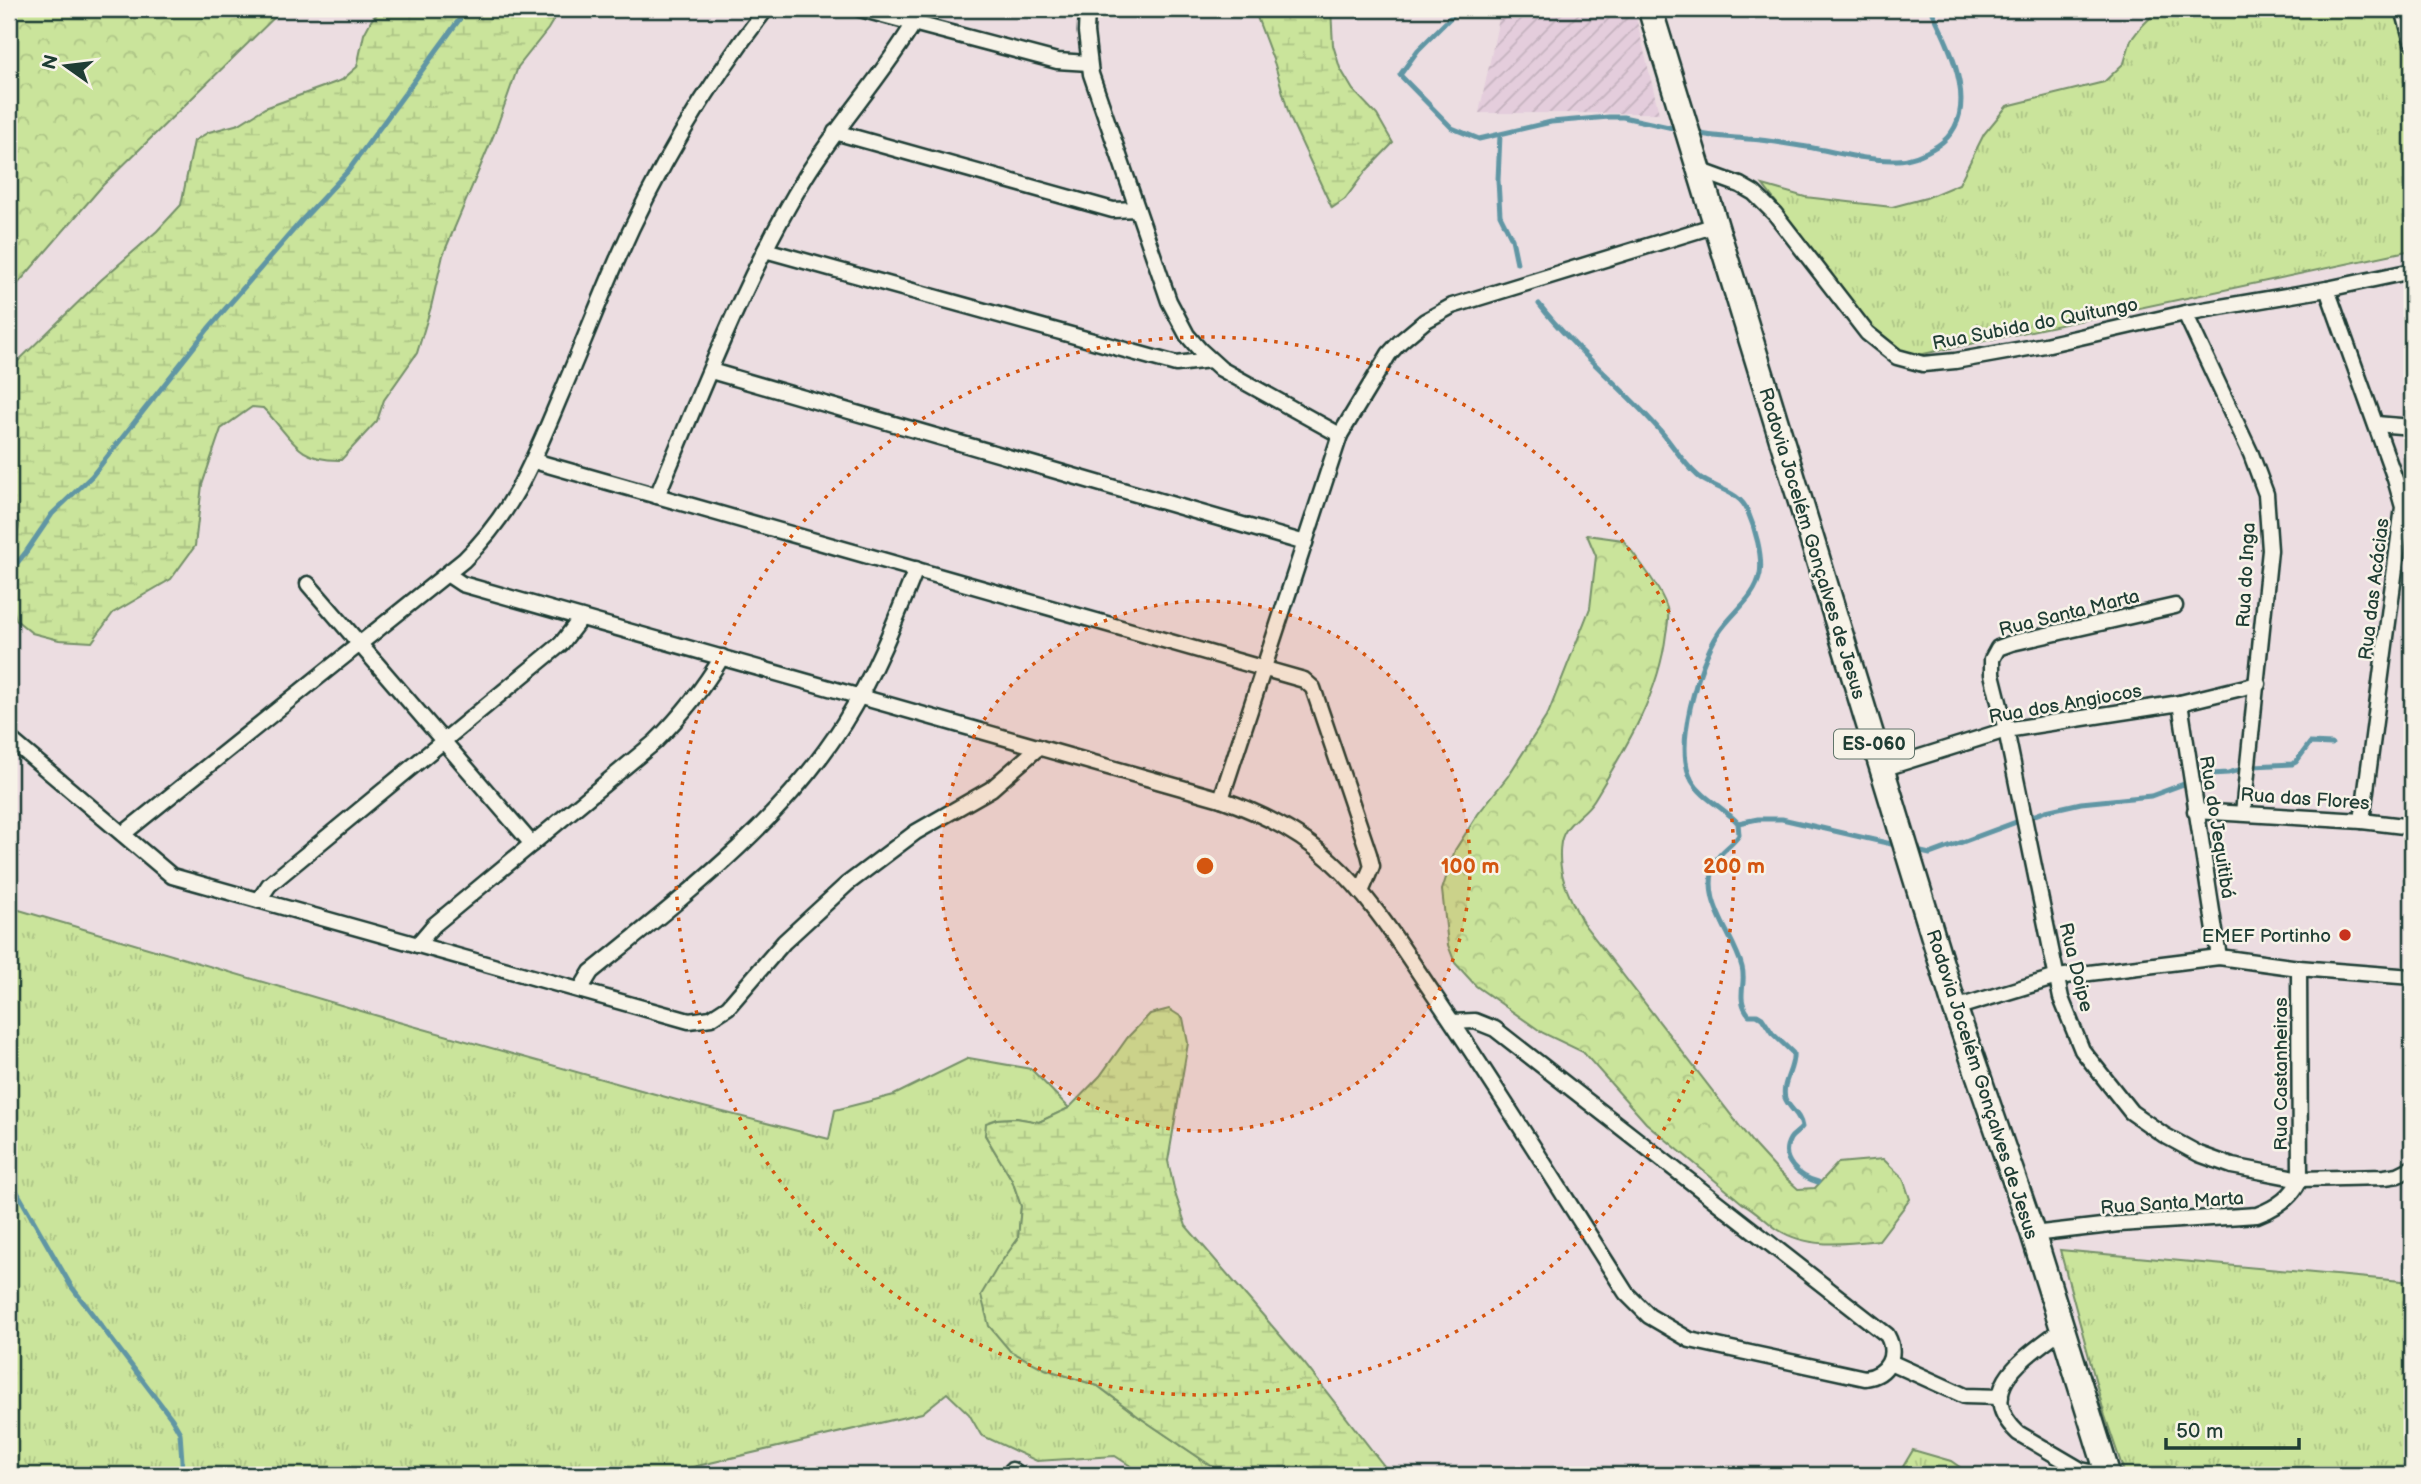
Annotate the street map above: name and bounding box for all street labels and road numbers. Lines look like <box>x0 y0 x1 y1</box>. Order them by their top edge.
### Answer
street label: Rua Subida do Quitungo <box>1930 293 2140 356</box>
street label: Rodovia Jocelém Gonçalves de Jesus <box>1753 385 1870 702</box>
street label: Rua das Acácias <box>2354 517 2395 662</box>
street label: Rua do Inga <box>2232 522 2261 628</box>
street label: Rua Santa Marta <box>1997 585 2142 642</box>
street label: Rua dos Angiocos <box>1987 680 2144 729</box>
road number: ES-060 <box>1834 730 1914 758</box>
street label: Rua do Jequitibá <box>2194 754 2239 900</box>
street label: Rua das Flores <box>2239 784 2370 815</box>
street label: Rua Doipe <box>2053 920 2098 1014</box>
street label: Rodovia Jocelém Gonçalves de Jesus <box>1921 927 2043 1242</box>
street label: Rua Castanheiras <box>2270 997 2293 1151</box>
street label: Rua Santa Marta <box>2100 1187 2245 1220</box>

